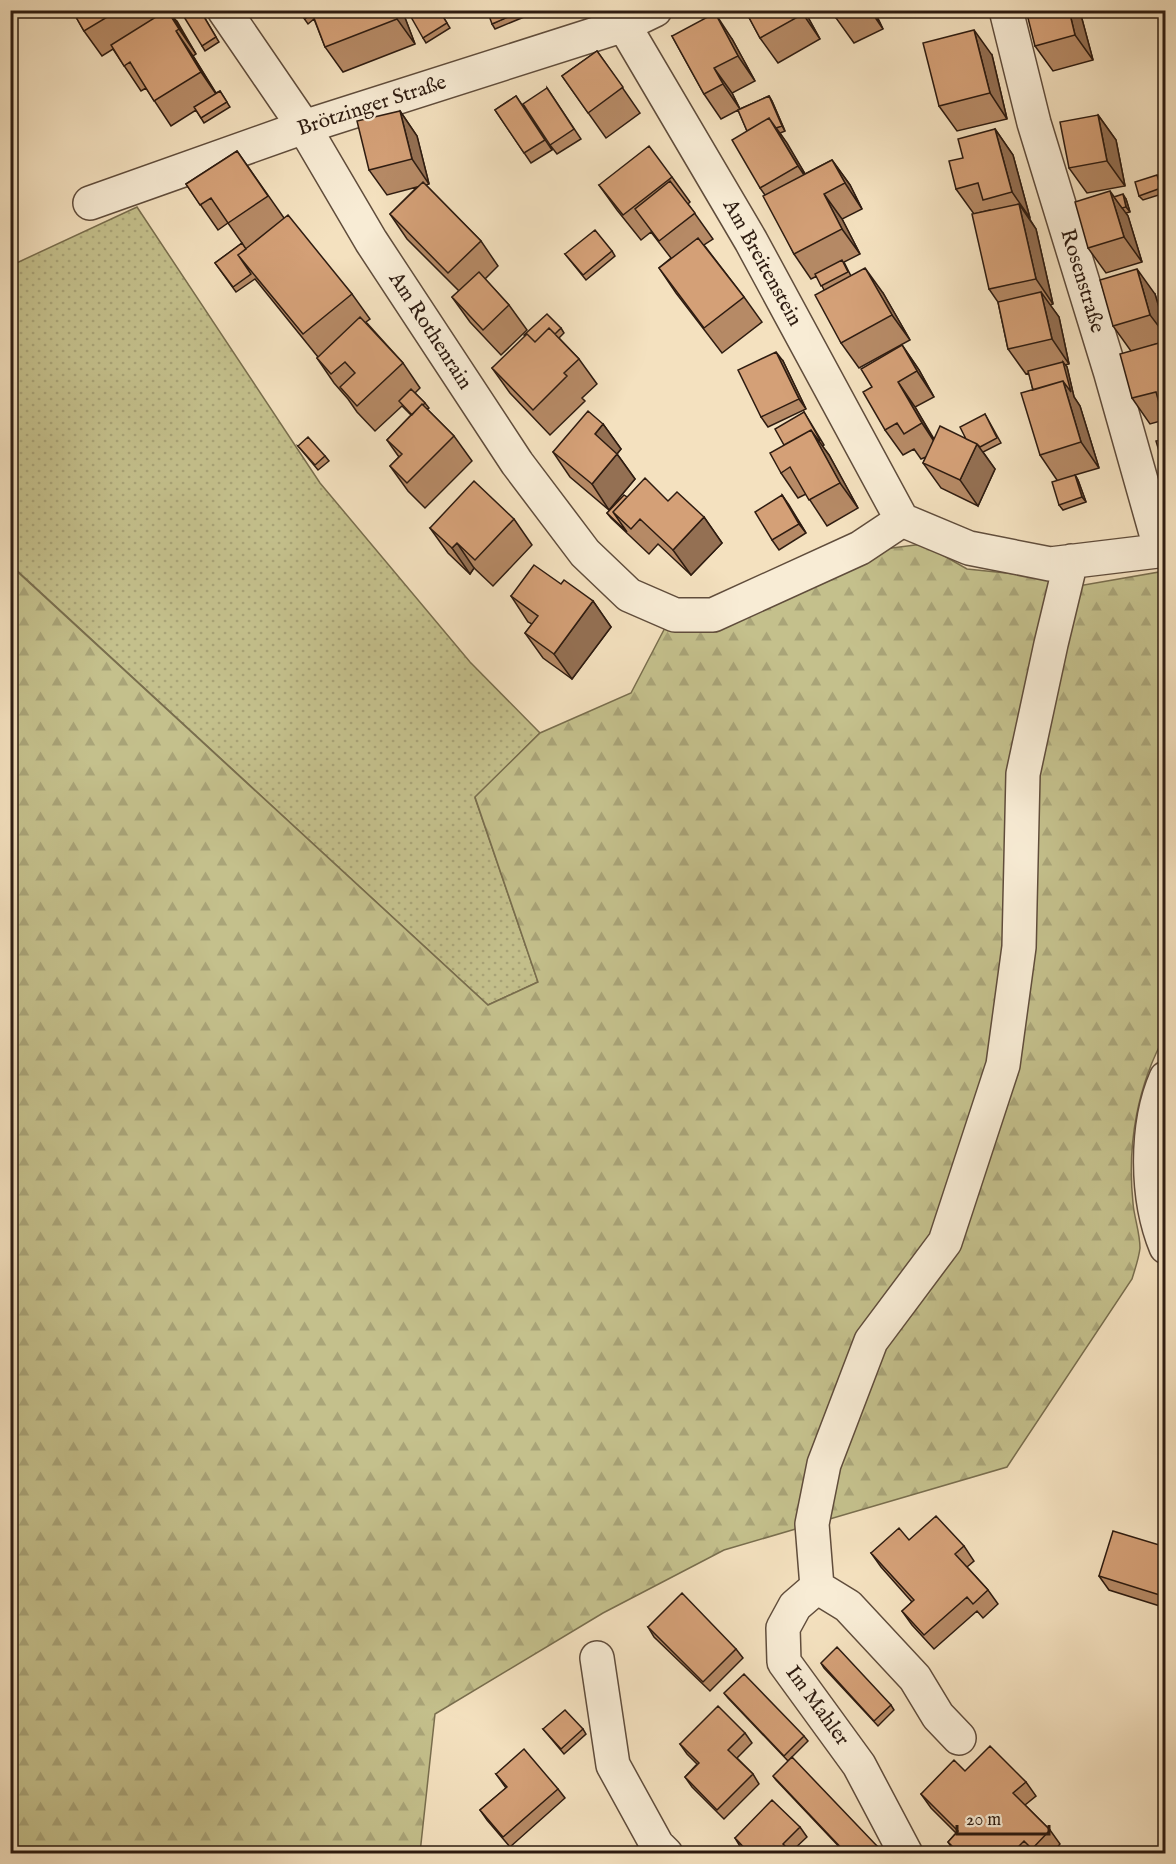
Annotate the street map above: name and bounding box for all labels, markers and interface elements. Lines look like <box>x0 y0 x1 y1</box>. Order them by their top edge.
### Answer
street label: Brötzinger Straße <box>294 69 450 143</box>
street label: Am Breitenstein <box>716 194 808 331</box>
street label: Rosenstraße <box>1053 226 1111 337</box>
street label: Am Rothenrain <box>381 266 478 395</box>
street label: Im Mahler <box>779 1661 855 1752</box>
scale bar <box>957 1798 1048 1836</box>
text: 20 m <box>966 1809 1001 1832</box>

